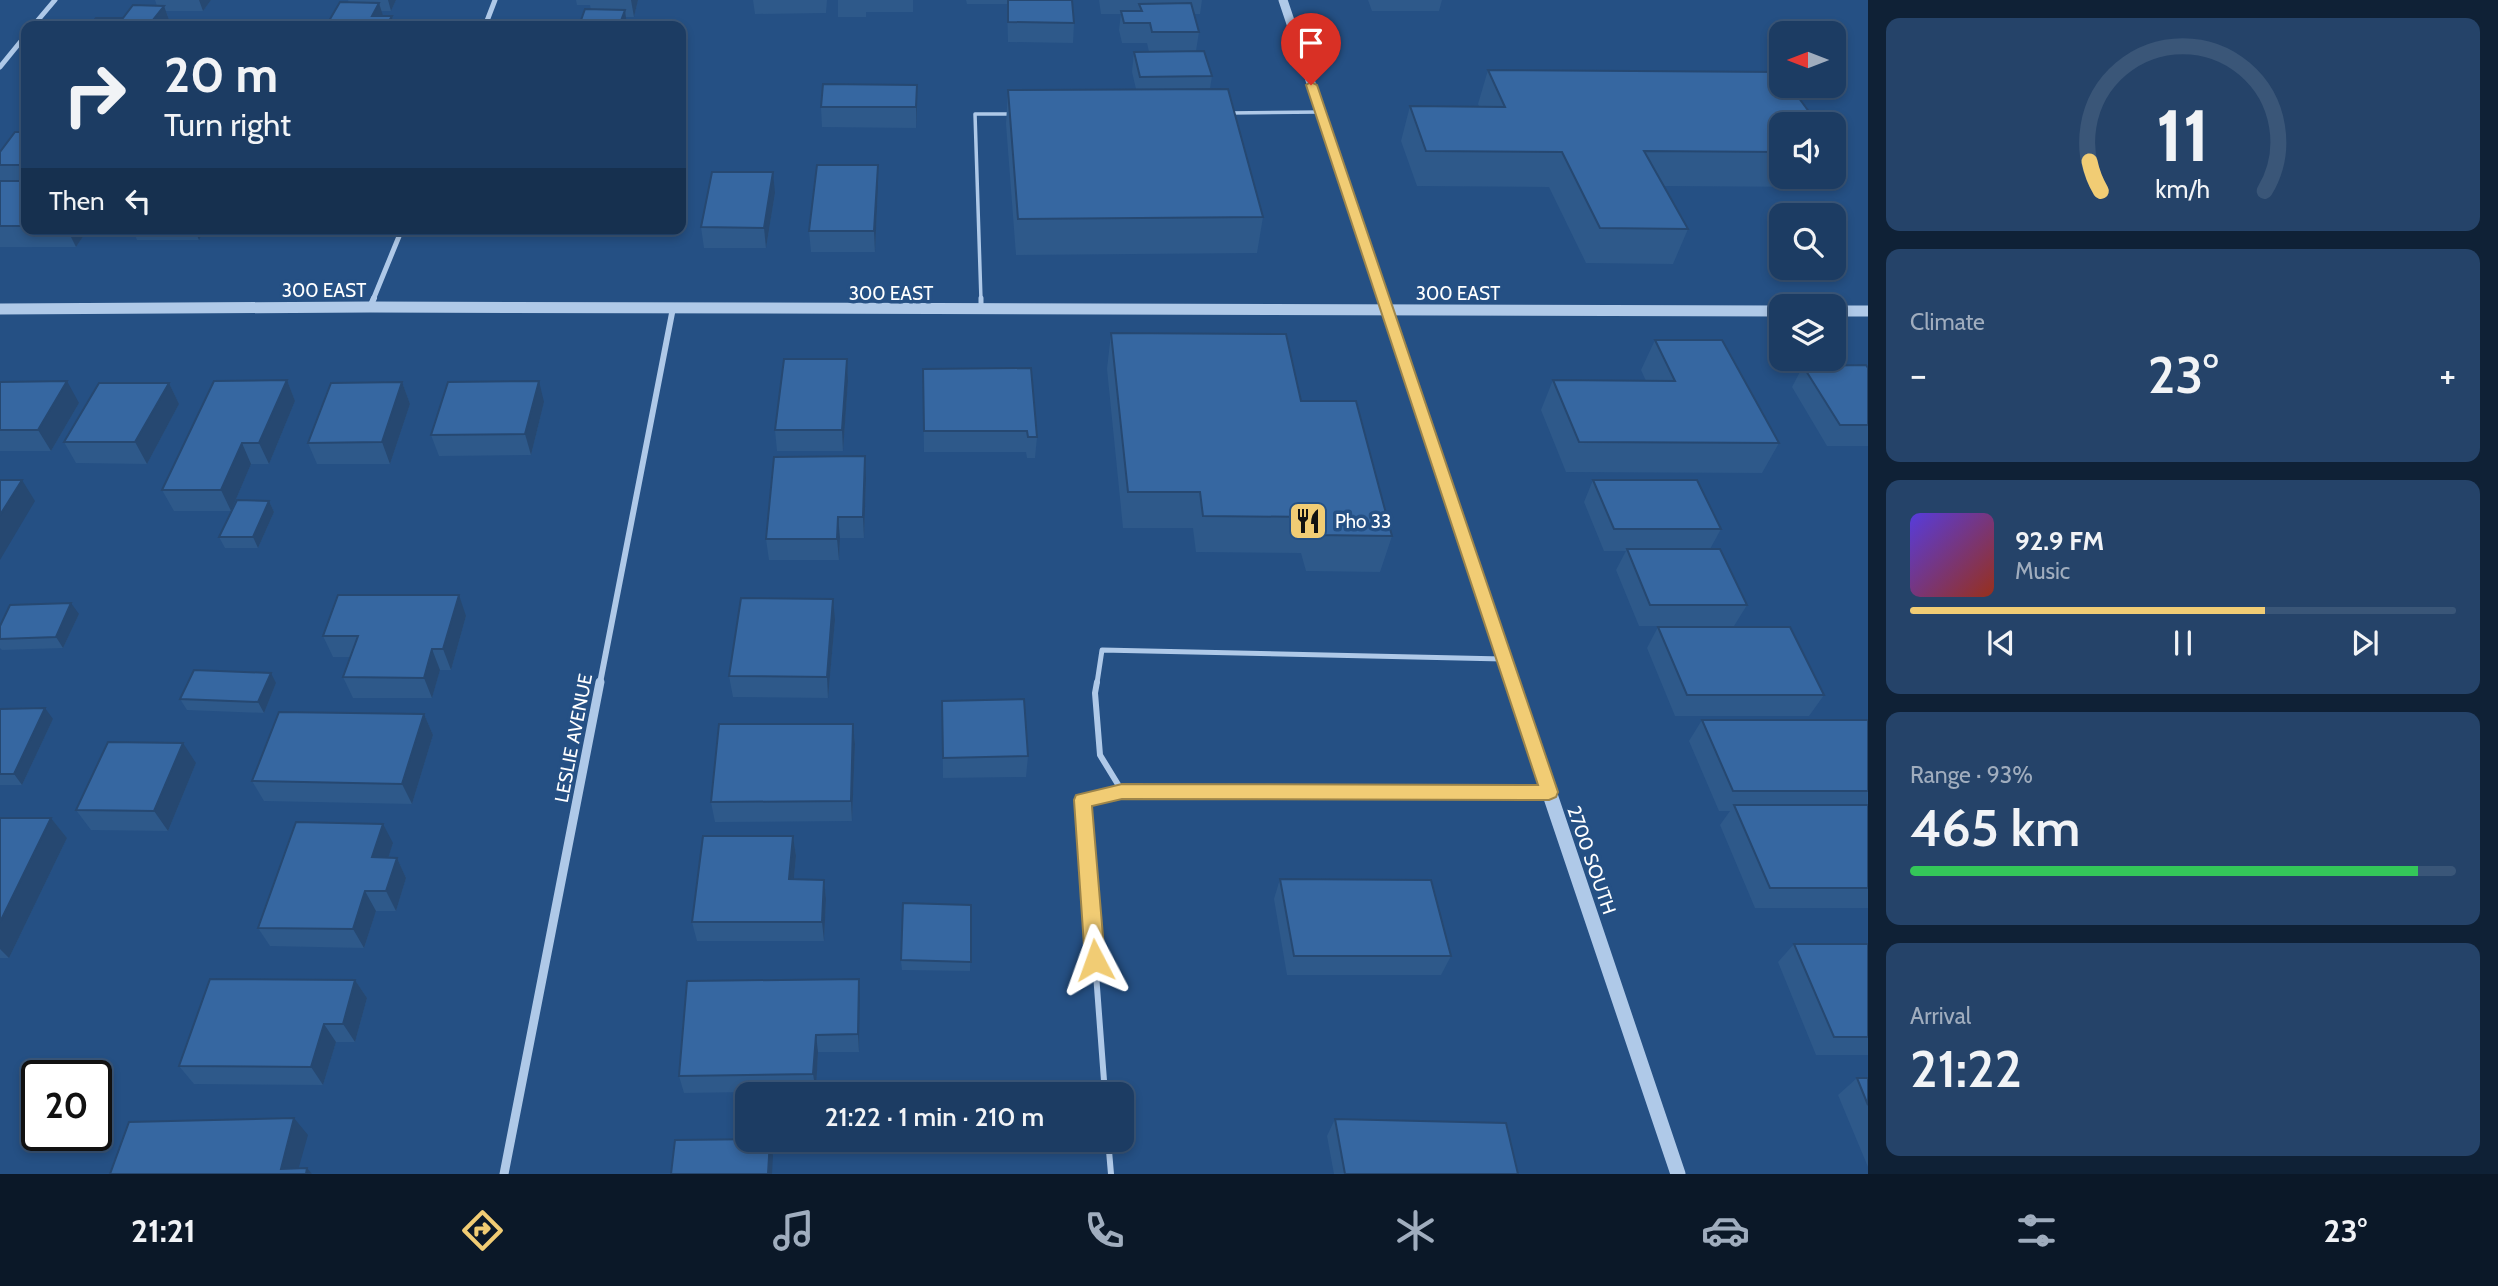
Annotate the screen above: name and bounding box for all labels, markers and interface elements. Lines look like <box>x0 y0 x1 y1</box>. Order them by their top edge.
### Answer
pin <box>1281 13 1341 85</box>
north arrow <box>1769 21 1846 98</box>
map controls <box>1769 21 1846 371</box>
icon: arrive <box>1292 24 1330 62</box>
text: 20 m <box>164 45 278 104</box>
icon: right <box>49 49 140 140</box>
text: 11 <box>2156 91 2210 179</box>
text: Turn right <box>164 105 291 144</box>
button: sound <box>1769 112 1846 189</box>
text: km/h <box>2156 173 2210 203</box>
icon: left <box>119 182 157 220</box>
text: Then <box>49 185 105 217</box>
button: search <box>1769 203 1846 280</box>
street label: 300 EAST <box>282 279 366 302</box>
street label: 300 EAST <box>849 282 933 305</box>
street label: 300 EAST <box>1416 282 1500 305</box>
button: layers <box>1769 294 1846 371</box>
text: Climate <box>1910 308 1985 336</box>
text: 23° <box>2148 343 2218 406</box>
text: − <box>1910 351 1927 398</box>
text: + <box>2439 351 2456 398</box>
restaurant icon: Pho 33 <box>1287 500 1329 542</box>
place label: Pho 33 <box>1335 510 1391 533</box>
text: 92.9 FM <box>2015 525 2104 557</box>
text: Music <box>2015 557 2070 585</box>
icon: previous <box>1982 624 2020 662</box>
icon: pause <box>2164 624 2202 662</box>
icon: next <box>2346 624 2384 662</box>
street label: LESLIE AVENUE <box>550 672 597 805</box>
text: Range · 93% <box>1910 761 2033 789</box>
text: 465 km <box>1910 796 2080 859</box>
street label: 2700 SOUTH <box>1562 803 1621 917</box>
position arrow <box>1058 923 1132 997</box>
text: Arrival <box>1910 1002 1971 1030</box>
text: 21:22 <box>1910 1037 2022 1100</box>
speed limit sign: 20 <box>21 1060 112 1151</box>
text: 21:22 · 1 min · 210 m <box>825 1101 1044 1133</box>
icon: directions <box>458 1206 507 1255</box>
icon: music <box>769 1206 818 1255</box>
icon: phone <box>1080 1206 1129 1255</box>
icon: climate <box>1391 1206 1440 1255</box>
icon: car <box>1701 1206 1750 1255</box>
icon: filters <box>2012 1206 2061 1255</box>
text: 21:21 <box>131 1211 196 1250</box>
text: 23° <box>2323 1211 2367 1250</box>

